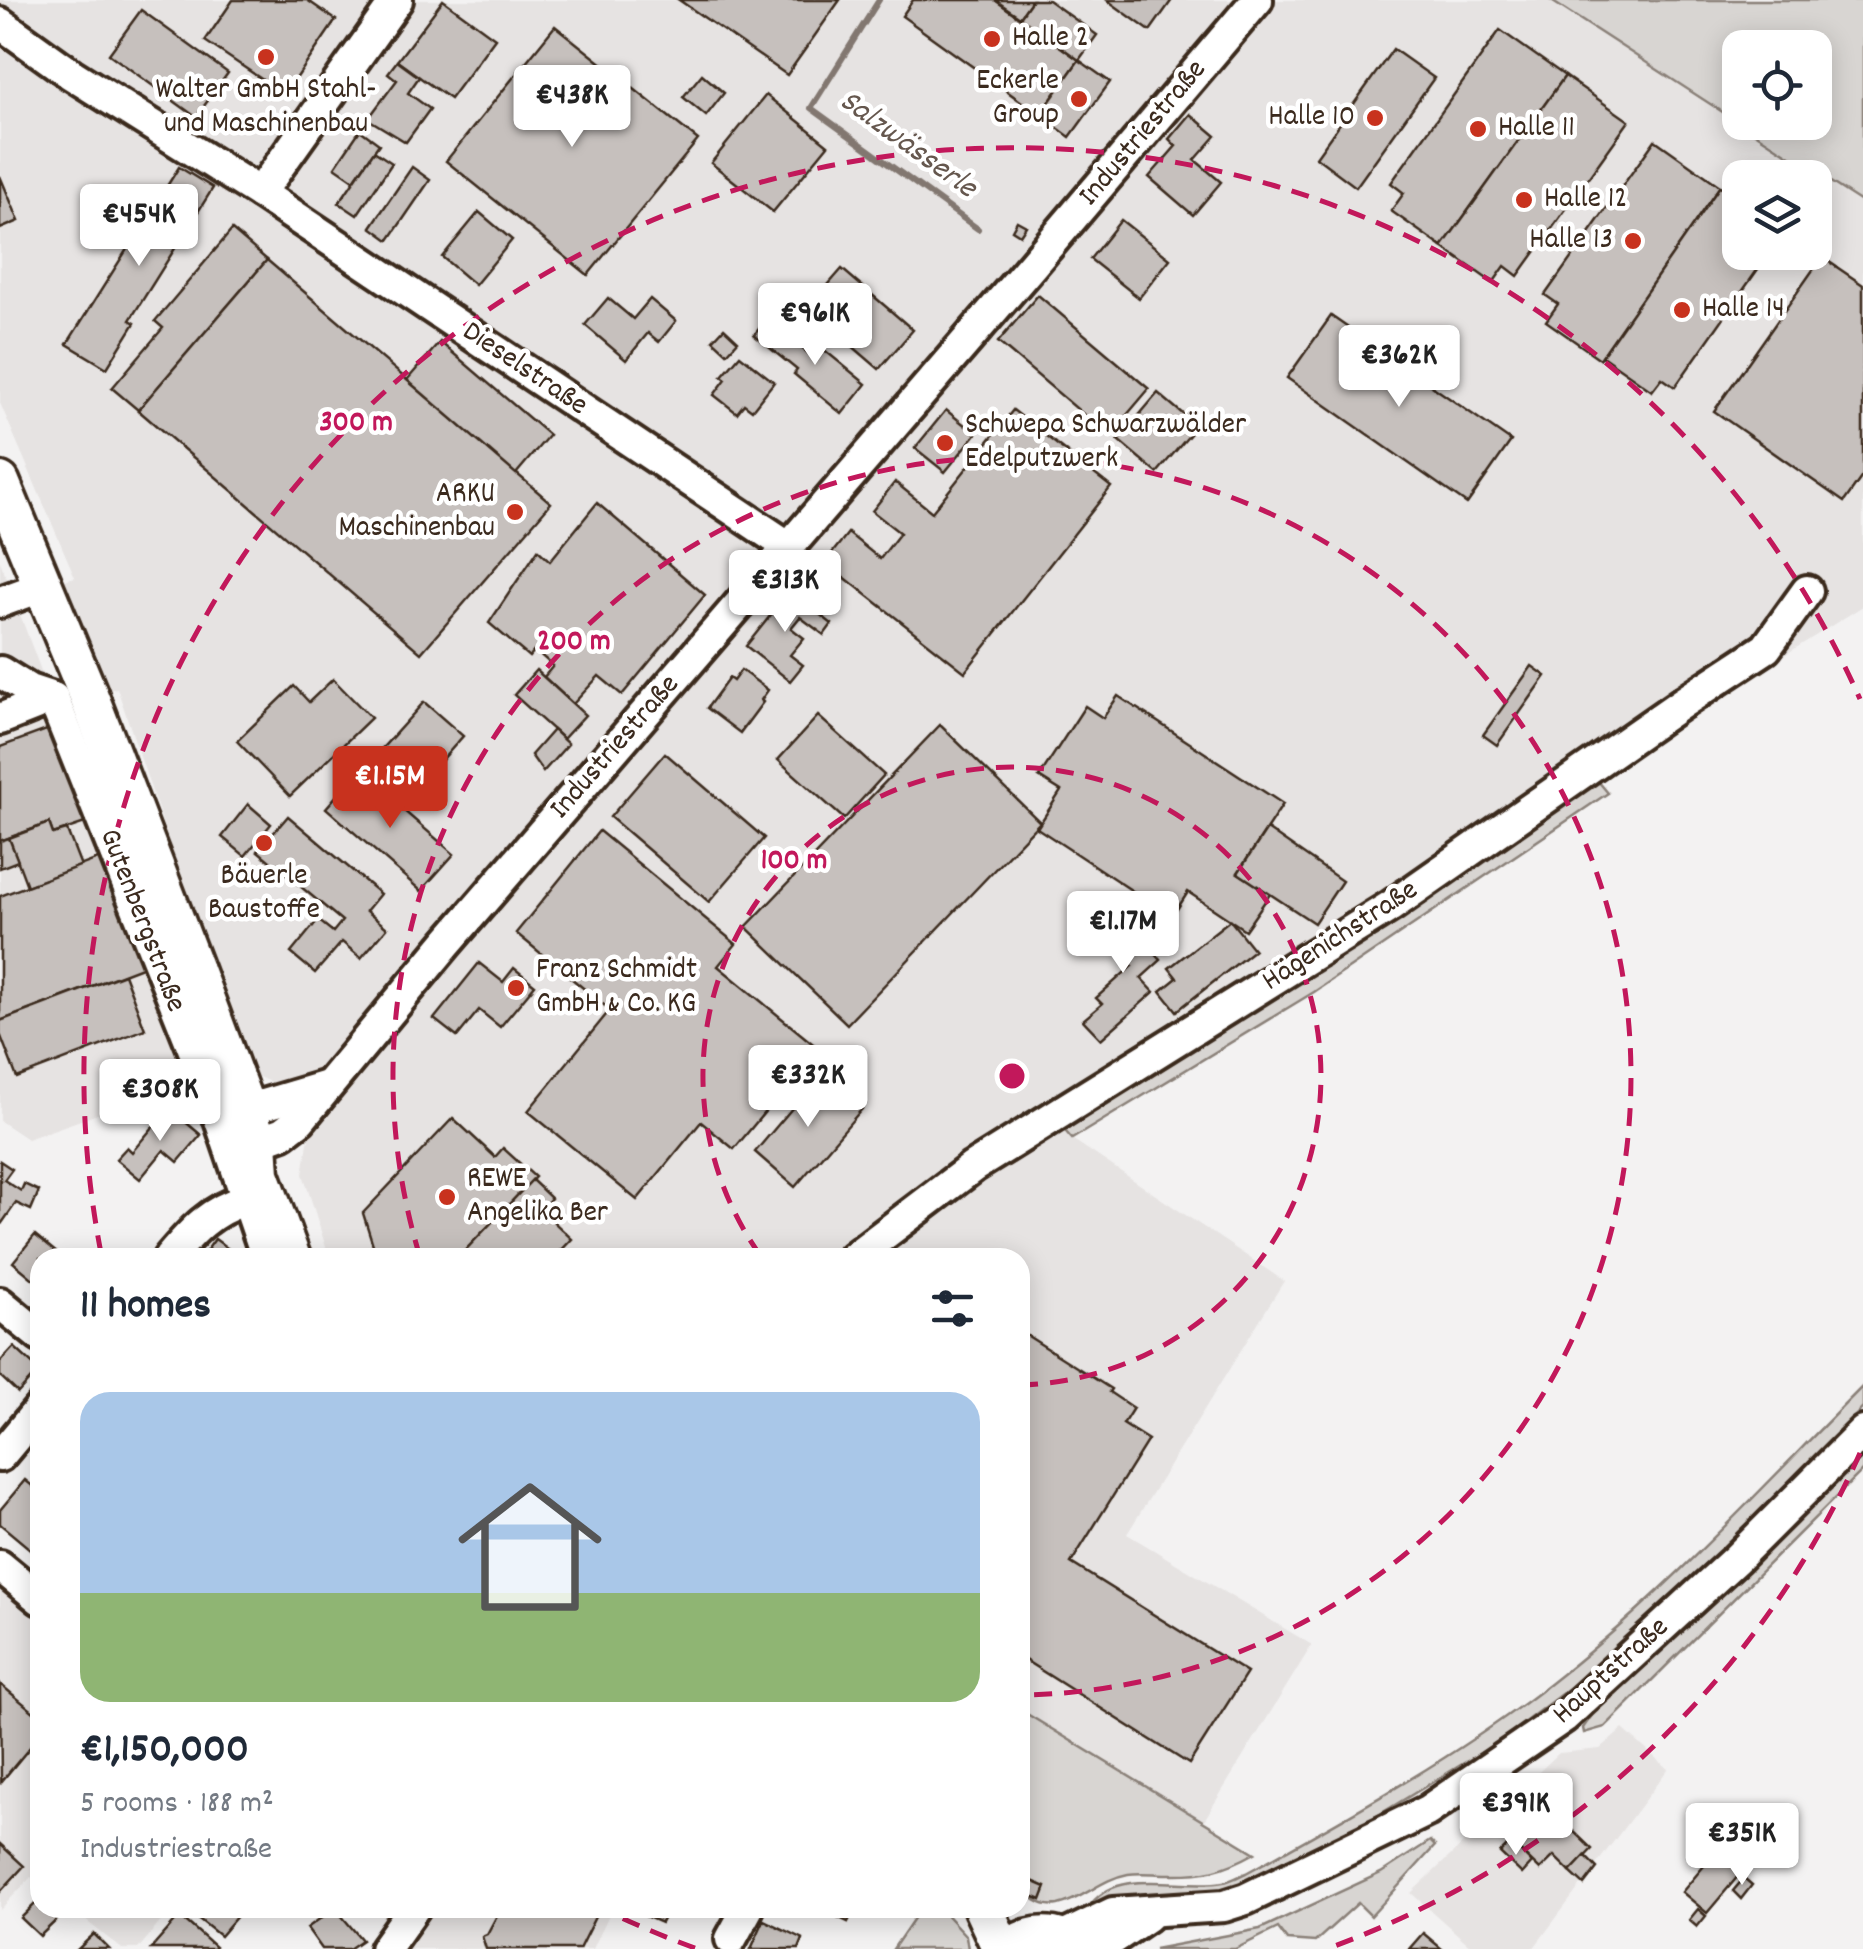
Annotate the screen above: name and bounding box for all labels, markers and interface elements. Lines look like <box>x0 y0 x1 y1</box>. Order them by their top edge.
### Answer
place label: Halle 2 <box>1012 18 1089 61</box>
marker: Halle 2 <box>981 28 1003 50</box>
map controls <box>1722 30 1832 270</box>
button: locate <box>1722 30 1832 140</box>
marker: Walter GmbH Stahl- und Maschinenbau <box>255 46 277 68</box>
street label: Industriestraße <box>1070 51 1218 217</box>
place label: Eckerle Group <box>976 61 1059 138</box>
pin: €438K <box>502 65 642 150</box>
place label: Walter GmbH Stahl- und Maschinenbau <box>155 70 377 147</box>
text: €438K <box>536 74 608 120</box>
water label: Salzwässerle <box>829 80 987 213</box>
marker: Eckerle Group <box>1068 88 1090 110</box>
place label: Halle 10 <box>1268 97 1355 140</box>
marker: Halle 10 <box>1364 107 1386 129</box>
place label: Halle 11 <box>1498 108 1575 151</box>
marker: Halle 11 <box>1467 118 1489 140</box>
button: layers <box>1722 160 1832 270</box>
place label: Halle 12 <box>1544 179 1627 222</box>
pin: €454K <box>69 184 209 269</box>
marker: Halle 12 <box>1513 189 1535 211</box>
text: €454K <box>102 193 176 239</box>
place label: Halle 13 <box>1529 220 1613 263</box>
marker: Halle 13 <box>1622 230 1644 252</box>
pin: €961K <box>745 283 885 368</box>
place label: Halle 14 <box>1702 289 1785 332</box>
text: €961K <box>780 292 850 338</box>
marker: Halle 14 <box>1671 299 1693 321</box>
street label: Dieselstraße <box>452 312 596 428</box>
pin: €362K <box>1329 325 1469 410</box>
text: €362K <box>1361 334 1437 380</box>
text: 300 m <box>319 403 393 446</box>
place label: Schwepa Schwarzwälder Edelputzwerk <box>965 405 1246 482</box>
marker: Schwepa Schwarzwälder Edelputzwerk <box>934 432 956 454</box>
place label: ARKU Maschinenbau <box>339 474 495 551</box>
marker: ARKU Maschinenbau <box>504 501 526 523</box>
pin: €313K <box>715 550 855 635</box>
text: €313K <box>751 559 819 605</box>
text: 200 m <box>537 622 611 665</box>
street label: Industriestraße <box>541 666 691 830</box>
pin: €1.15M <box>309 746 471 831</box>
text: €1.15M <box>355 755 425 801</box>
street label: Gutenbergstraße <box>86 823 196 1019</box>
marker: Bäuerle Baustoffe <box>253 832 275 854</box>
text: 100 m <box>761 841 827 884</box>
place label: Bäuerle Baustoffe <box>208 856 320 933</box>
street label: Hägenichstraße <box>1255 870 1427 1004</box>
pin: €1.17M <box>1042 891 1204 976</box>
text: €1.17M <box>1089 900 1157 946</box>
place label: Franz Schmidt GmbH & Co. KG <box>536 950 697 1027</box>
marker: Franz Schmidt GmbH & Co. KG <box>505 977 527 999</box>
pin: €332K <box>738 1045 878 1130</box>
text: €332K <box>770 1054 846 1100</box>
centre of rings <box>994 1058 1030 1094</box>
pin: €308K <box>90 1059 230 1144</box>
text: €308K <box>121 1068 199 1114</box>
place label: REWE Angelika Ber <box>467 1159 608 1236</box>
marker: REWE Angelika Ber <box>436 1186 458 1208</box>
text: 11 homes <box>80 1278 211 1338</box>
icon: filters <box>925 1281 980 1336</box>
icon: home <box>440 1457 620 1637</box>
street label: Hauptstraße <box>1544 1608 1680 1736</box>
text: €1,150,000 <box>80 1722 249 1782</box>
pin: €391K <box>1446 1773 1586 1858</box>
text: 5 rooms · 188 m² <box>80 1782 274 1828</box>
text: €391K <box>1482 1782 1550 1828</box>
pin: €351K <box>1672 1803 1812 1888</box>
text: €351K <box>1708 1812 1776 1858</box>
text: Industriestraße <box>80 1828 272 1874</box>

